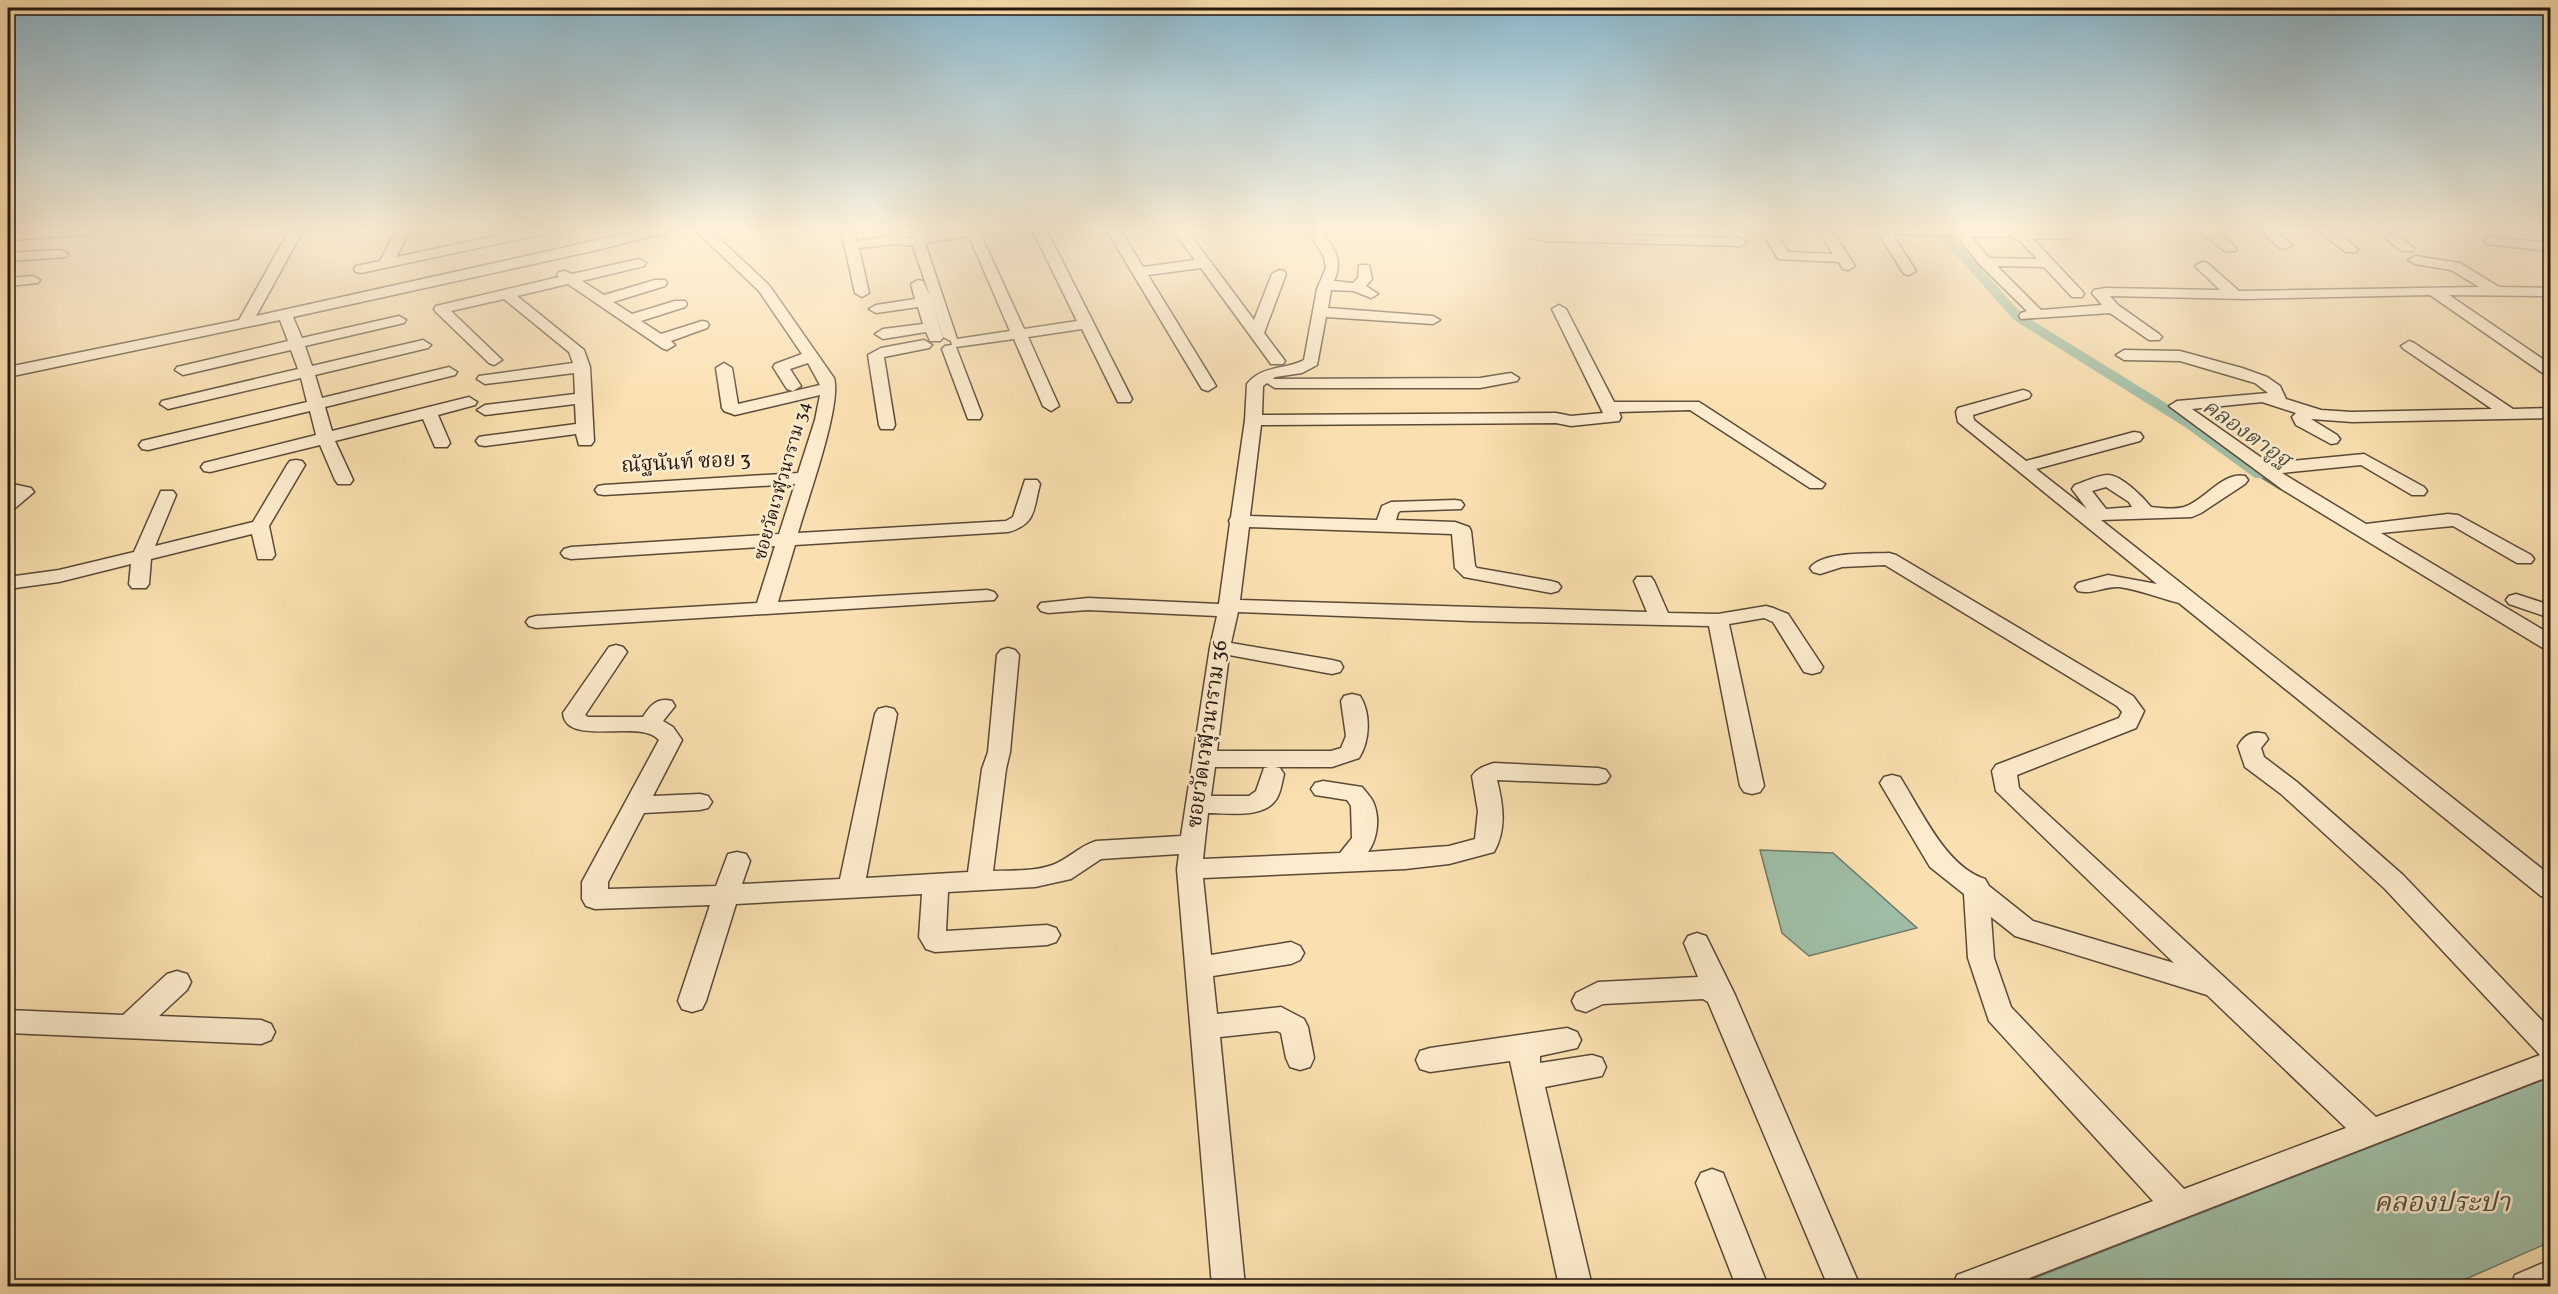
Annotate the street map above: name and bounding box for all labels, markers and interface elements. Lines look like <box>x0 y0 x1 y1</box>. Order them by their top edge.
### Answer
water label: คลองตาอูฐ <box>2196 392 2299 478</box>
street label: ซอยวัดเวฬุวนาราม 34 <box>748 399 818 563</box>
street label: ณัฐนันท์ ซอย 3 <box>621 445 751 481</box>
street label: ซอยวัดเวฬุวนาราม 36 <box>1180 638 1236 830</box>
water label: คลองประปา <box>2374 1185 2511 1223</box>

